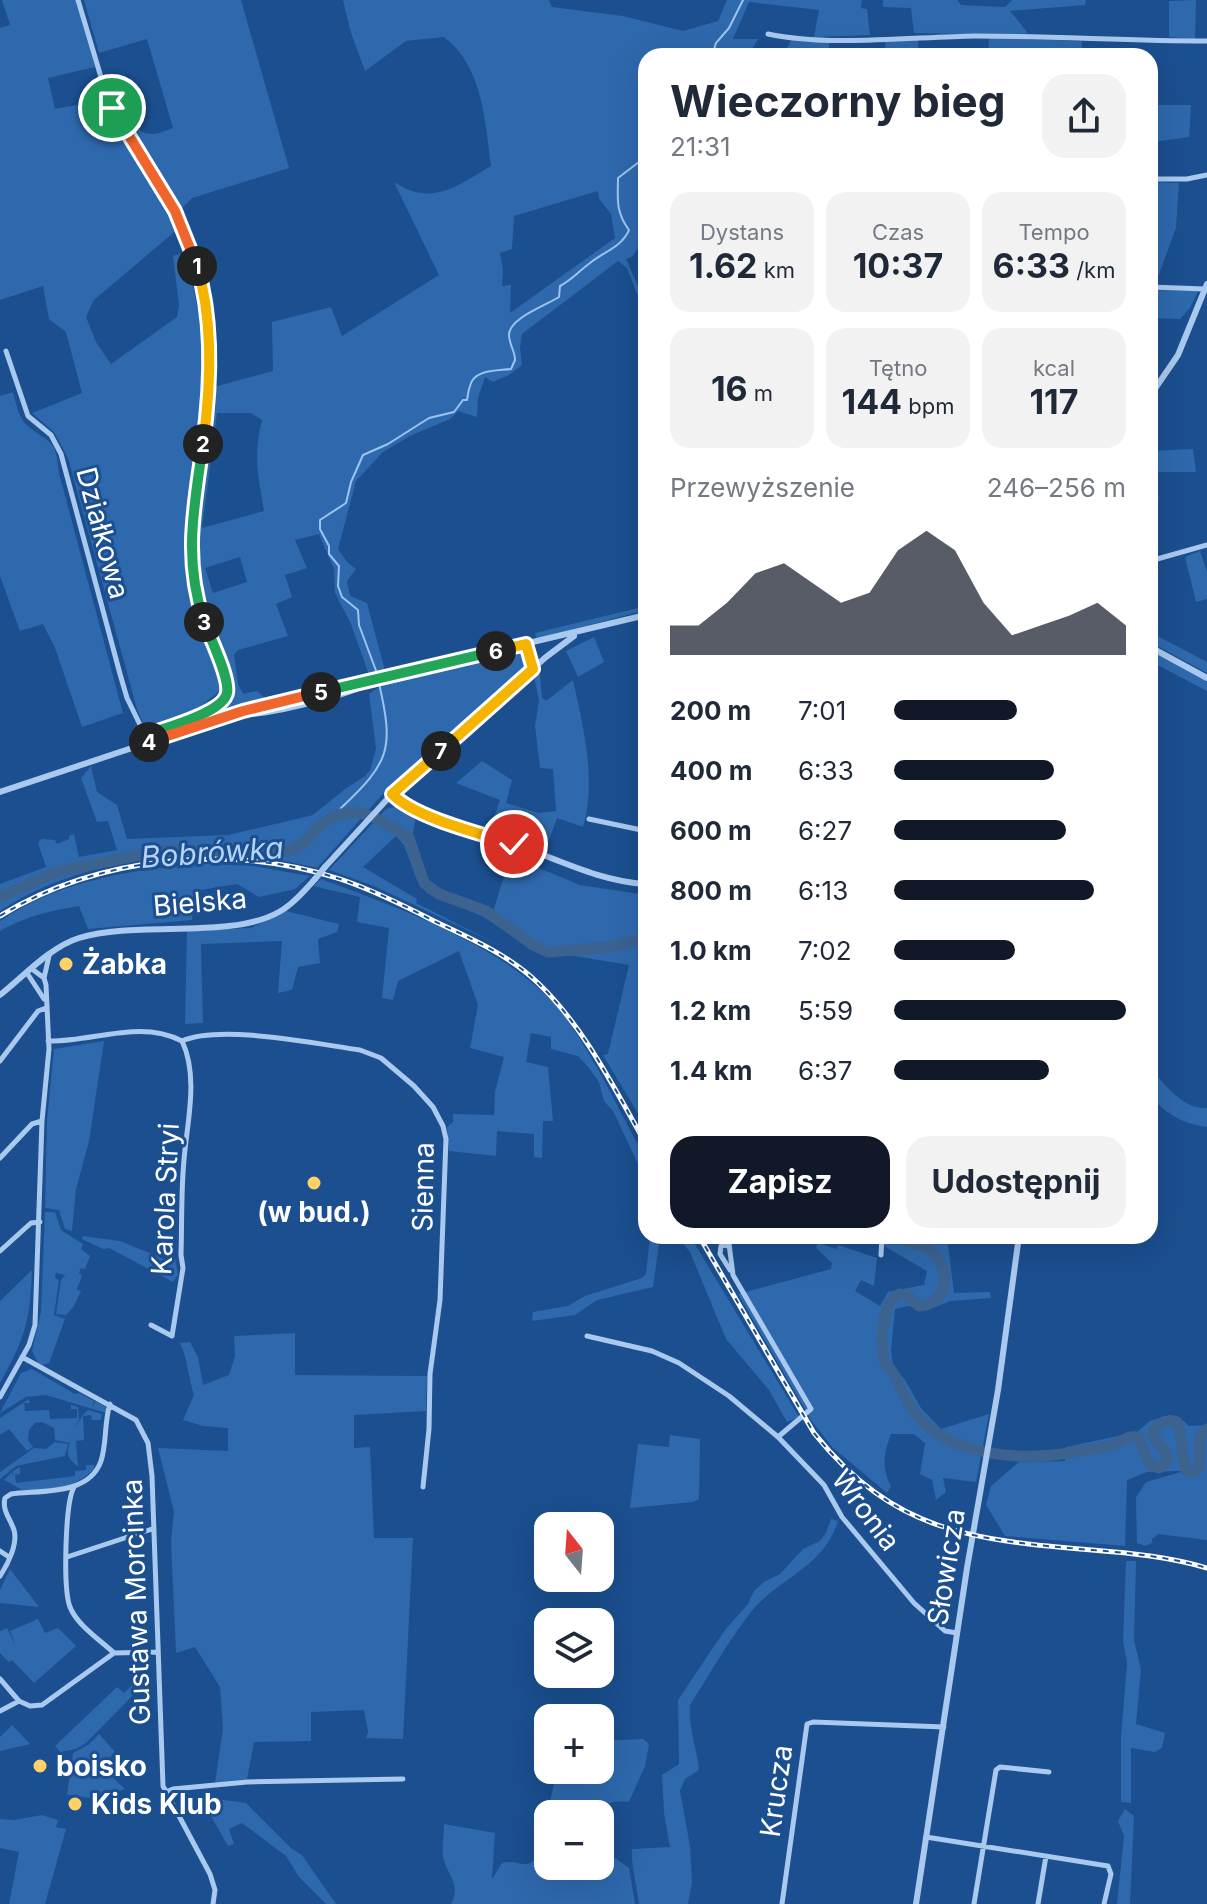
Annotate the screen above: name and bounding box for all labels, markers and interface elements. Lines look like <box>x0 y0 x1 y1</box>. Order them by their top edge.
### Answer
pin <box>78 74 146 142</box>
text: Wieczorny bieg <box>670 74 1006 128</box>
button: share <box>1042 74 1126 158</box>
icon: arrive <box>90 86 134 130</box>
text: 21:31 <box>670 131 731 162</box>
text: Dystans <box>700 219 784 245</box>
text: Czas <box>872 219 924 245</box>
text: Tempo <box>1018 219 1090 245</box>
text: 1.62 <box>689 245 757 286</box>
text: 10:37 <box>853 245 943 286</box>
text: 6:33 <box>993 245 1070 286</box>
pin: 1 <box>177 246 217 286</box>
text: 1 <box>192 253 202 279</box>
text: km <box>757 257 795 283</box>
text: /km <box>1070 257 1115 283</box>
text: Tętno <box>869 355 927 381</box>
text: kcal <box>1033 355 1075 381</box>
text: 16 <box>711 368 748 409</box>
text: m <box>748 380 773 406</box>
text: 144 <box>841 381 902 422</box>
text: 117 <box>1029 381 1079 422</box>
text: bpm <box>902 393 955 419</box>
pin: 2 <box>183 424 223 464</box>
text: 2 <box>196 431 210 457</box>
street label: Działkowa <box>69 464 137 602</box>
text: Przewyższenie <box>670 472 855 503</box>
text: 246–256 m <box>987 472 1126 503</box>
pin: 3 <box>184 602 224 642</box>
text: 3 <box>197 609 211 635</box>
pin: 6 <box>476 631 516 671</box>
text: 6 <box>489 638 503 664</box>
pin: 5 <box>301 672 341 712</box>
text: 5 <box>314 679 328 705</box>
text: 200 m <box>670 695 751 726</box>
text: 7:01 <box>798 695 846 726</box>
pin: 4 <box>129 722 169 762</box>
text: 4 <box>142 729 156 755</box>
pin: 7 <box>421 731 461 771</box>
text: 7 <box>435 738 447 764</box>
text: 400 m <box>670 755 753 786</box>
text: 6:33 <box>798 755 854 786</box>
pin <box>480 810 548 878</box>
text: 600 m <box>670 815 752 846</box>
text: 6:27 <box>798 815 852 846</box>
icon: check <box>492 822 536 866</box>
water label: Bobrówka <box>139 829 285 875</box>
text: 800 m <box>670 875 752 906</box>
text: 6:13 <box>798 875 848 906</box>
street label: Bielska <box>152 881 248 923</box>
text: 1.0 km <box>670 935 752 966</box>
text: 7:02 <box>798 935 852 966</box>
place label: Żabka <box>82 946 167 981</box>
marker: Żabka <box>57 955 75 973</box>
text: 1.2 km <box>670 995 751 1026</box>
text: 5:59 <box>798 995 853 1026</box>
text: 1.4 km <box>670 1055 752 1086</box>
text: 6:37 <box>798 1055 852 1086</box>
street label: Karola Stryi <box>144 1122 186 1276</box>
button: Zapisz <box>670 1136 890 1228</box>
button: Udostępnij <box>906 1136 1126 1228</box>
street label: Sienna <box>405 1142 441 1232</box>
marker: (w bud.) <box>305 1174 323 1192</box>
place label: (w bud.) <box>257 1195 371 1229</box>
street label: Wronia <box>825 1463 907 1557</box>
street label: Gustawa Morcinka <box>115 1478 157 1726</box>
street label: Słowicza <box>920 1506 972 1628</box>
north arrow <box>534 1512 614 1592</box>
map controls <box>534 1512 614 1880</box>
button: layers <box>534 1608 614 1688</box>
button: + <box>534 1704 614 1784</box>
street label: Krucza <box>753 1743 799 1839</box>
place label: boisko <box>56 1749 147 1783</box>
marker: boisko <box>31 1757 49 1775</box>
place label: Kids Klub <box>91 1787 222 1821</box>
marker: Kids Klub <box>66 1795 84 1813</box>
button: − <box>534 1800 614 1880</box>

